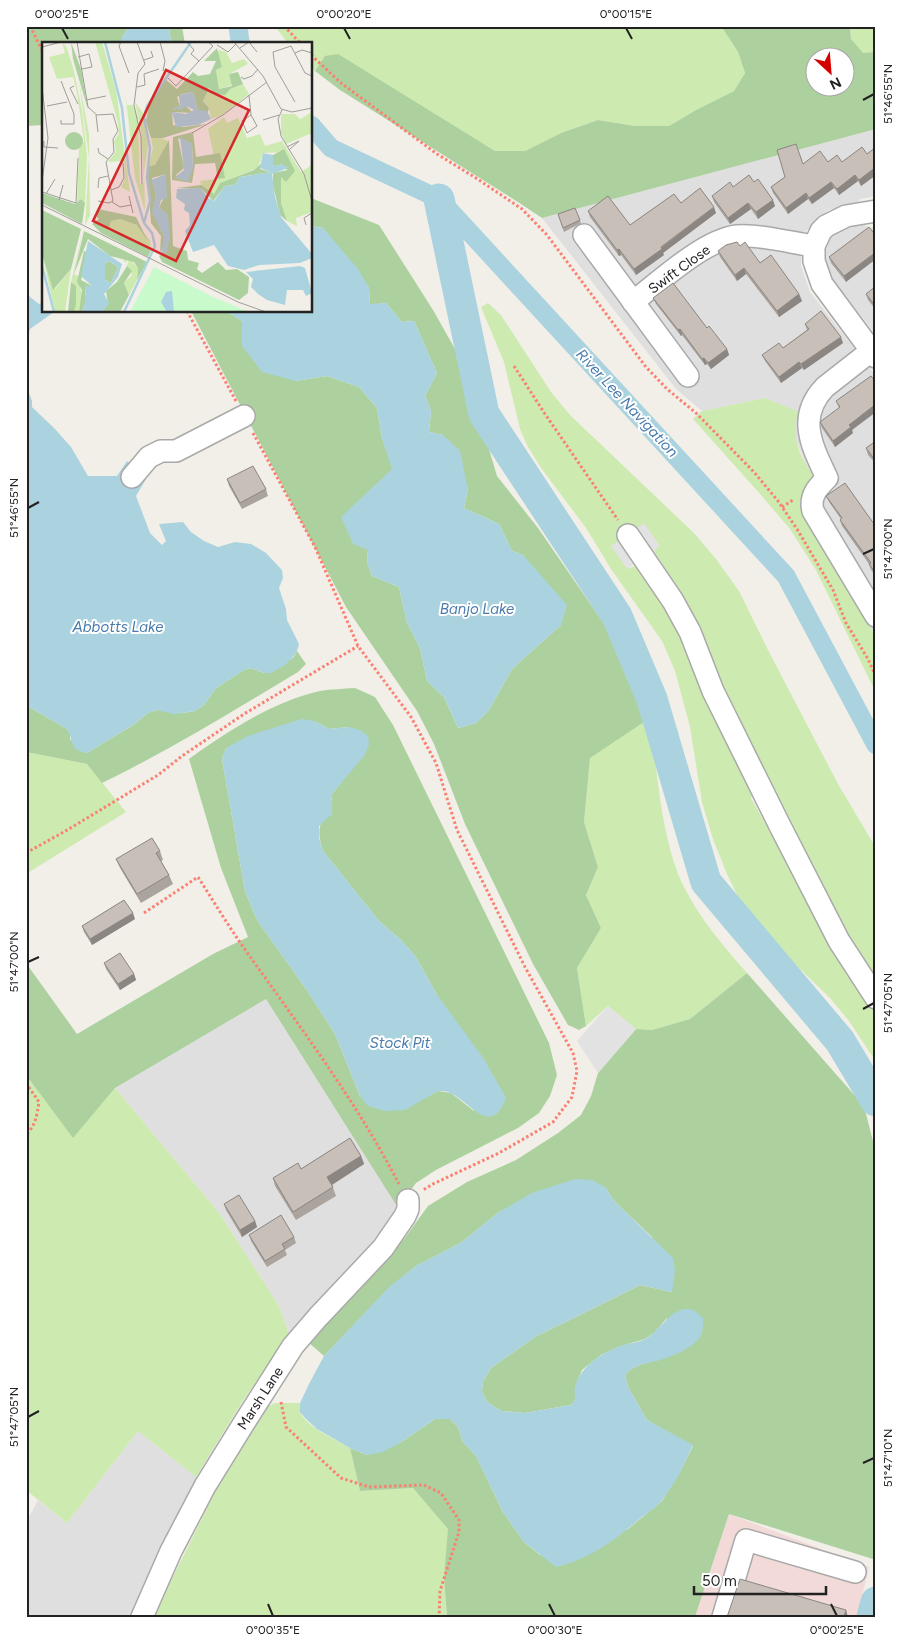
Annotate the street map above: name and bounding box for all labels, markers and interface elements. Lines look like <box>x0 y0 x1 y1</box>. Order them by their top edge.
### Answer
text: 0°00'25"E <box>35 7 89 21</box>
text: 0°00'20"E <box>316 7 372 21</box>
text: 0°00'15"E <box>600 7 652 21</box>
inset map <box>42 42 312 312</box>
north arrow <box>804 48 854 98</box>
text: 51°46'55"N <box>881 64 895 124</box>
text: N <box>827 73 844 93</box>
street label: Swift Close <box>645 241 714 298</box>
water label: River Lee Navigation <box>572 345 682 461</box>
text: 51°46'55"N <box>7 478 21 538</box>
text: 51°47'00"N <box>881 518 895 580</box>
water label: Banjo Lake <box>440 600 514 618</box>
water label: Abbotts Lake <box>72 618 163 636</box>
text: 51°47'00"N <box>7 931 21 993</box>
text: 51°47'05"N <box>881 973 895 1033</box>
water label: Stock Pit <box>370 1034 431 1052</box>
street label: Marsh Lane <box>234 1363 287 1433</box>
text: 51°47'05"N <box>7 1387 21 1447</box>
text: 51°47'10"N <box>881 1429 895 1487</box>
scale bar <box>694 1563 827 1595</box>
text: 50 m <box>702 1572 737 1590</box>
text: 0°00'35"E <box>246 1623 300 1637</box>
text: 0°00'30"E <box>527 1623 583 1637</box>
text: 0°00'25"E <box>810 1623 864 1637</box>

